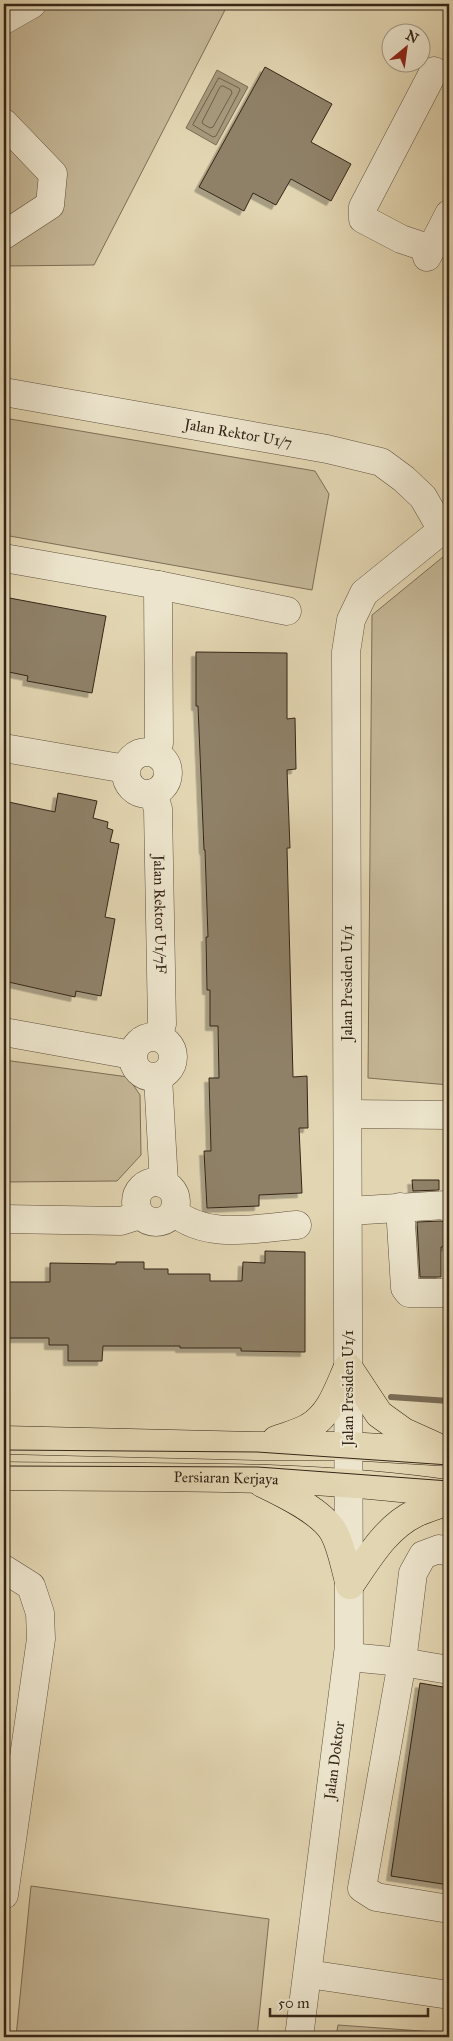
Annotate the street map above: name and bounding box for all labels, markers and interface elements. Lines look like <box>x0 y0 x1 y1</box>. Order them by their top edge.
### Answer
north arrow <box>380 22 430 72</box>
text: N <box>403 27 421 47</box>
street label: Jalan Rektor U1/7 <box>181 415 294 452</box>
street label: Jalan Rektor U1/7F <box>149 853 170 974</box>
street label: Jalan Presiden U1/1 <box>338 925 357 1043</box>
street label: Jalan Presiden U1/1 <box>339 1330 358 1448</box>
street label: Persiaran Kerjaya <box>173 1468 279 1488</box>
street label: Jalan Doktor <box>320 1720 348 1803</box>
scale bar <box>270 1986 428 2018</box>
text: 50 m <box>278 1994 310 2012</box>

